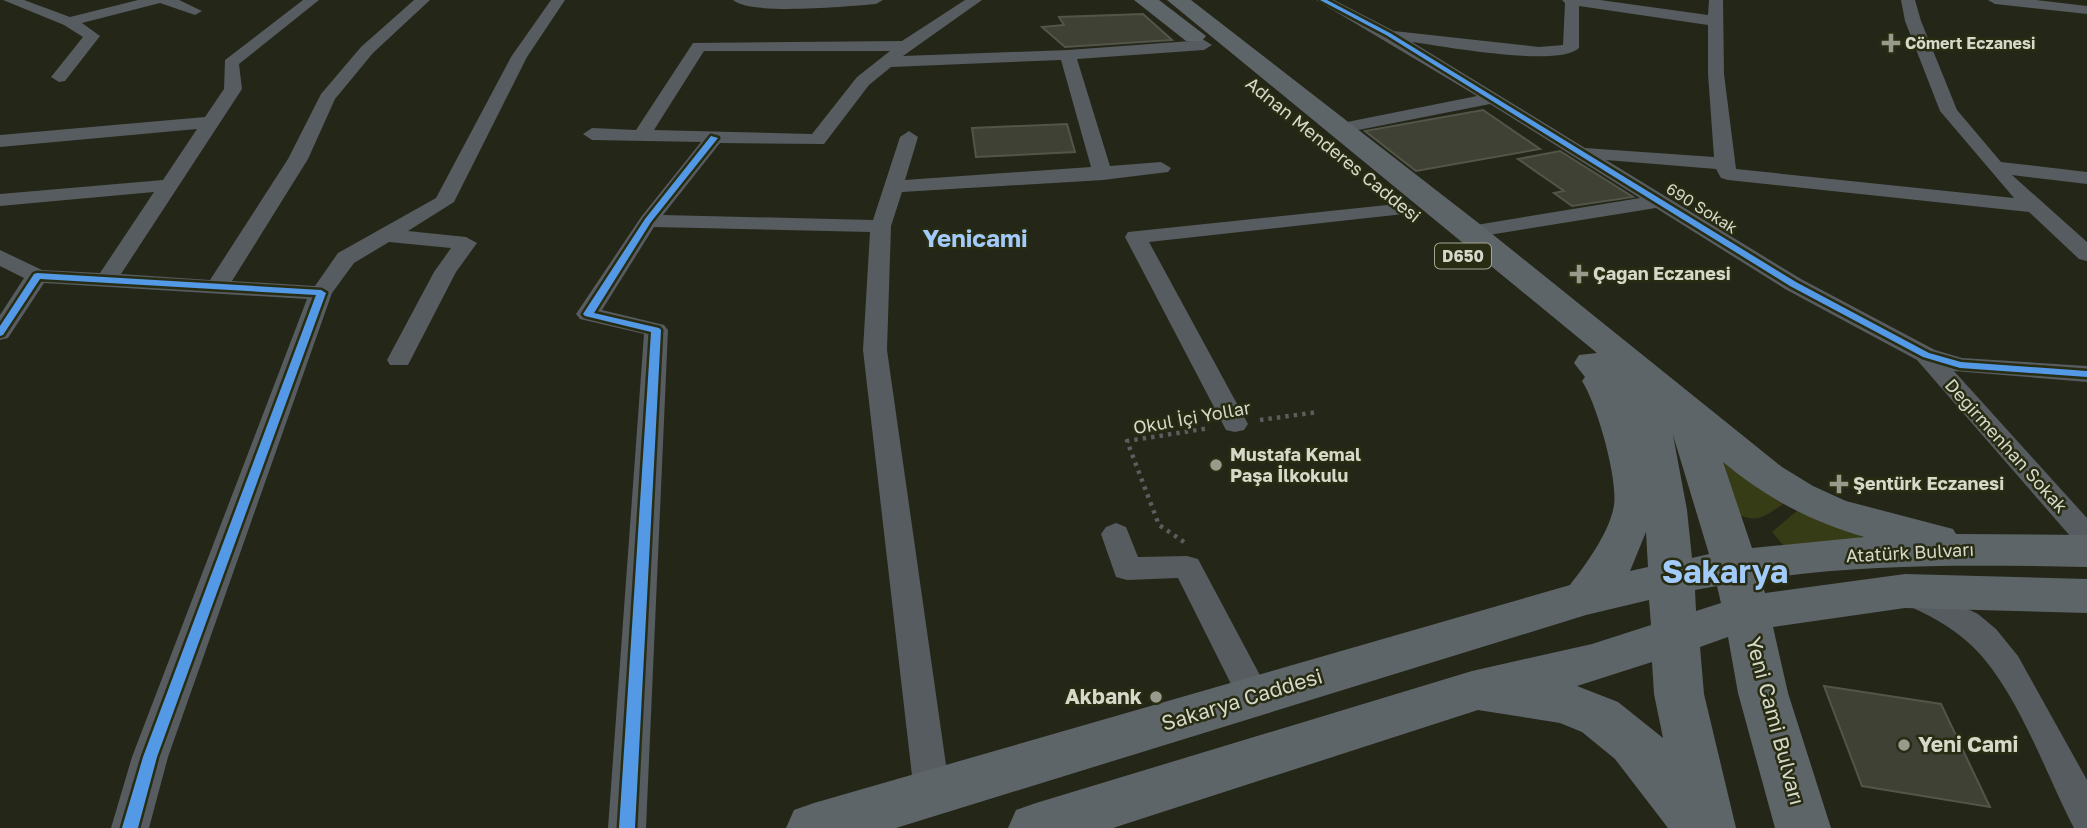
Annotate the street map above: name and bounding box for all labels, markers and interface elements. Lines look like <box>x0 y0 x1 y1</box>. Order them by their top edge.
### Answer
place label: Cömert Eczanesi <box>1905 33 2035 53</box>
marker: Cömert Eczanesi <box>1883 35 1899 51</box>
street label: Adnan Menderes Caddesi <box>1242 72 1426 227</box>
street label: 690 Sokak <box>1663 178 1741 238</box>
district label: Yenicami <box>922 223 1028 252</box>
road number: D650 <box>1435 244 1491 268</box>
place label: Çağan Eczanesi <box>1593 262 1731 284</box>
marker: Çağan Eczanesi <box>1571 266 1587 282</box>
street label: Değirmenhan Sokak <box>1941 374 2073 517</box>
street label: Okul İçi Yollar <box>1131 396 1252 438</box>
place label: Mustafa Kemal Paşa İlkokulu <box>1230 443 1361 486</box>
marker: Mustafa Kemal Paşa İlkokulu <box>1208 457 1224 473</box>
place label: Şentürk Eczanesi <box>1853 472 2004 494</box>
marker: Şentürk Eczanesi <box>1831 476 1847 492</box>
street label: Atatürk Bulvarı <box>1845 538 1975 566</box>
district label: Sakarya <box>1662 552 1788 590</box>
street label: Yeni Cami Bulvarı <box>1741 634 1811 808</box>
street label: Sakarya Caddesi <box>1158 662 1325 736</box>
place label: Akbank <box>1065 683 1142 709</box>
marker: Akbank <box>1148 689 1164 705</box>
place label: Yeni Cami <box>1918 731 2018 757</box>
marker: Yeni Cami <box>1896 737 1912 753</box>

